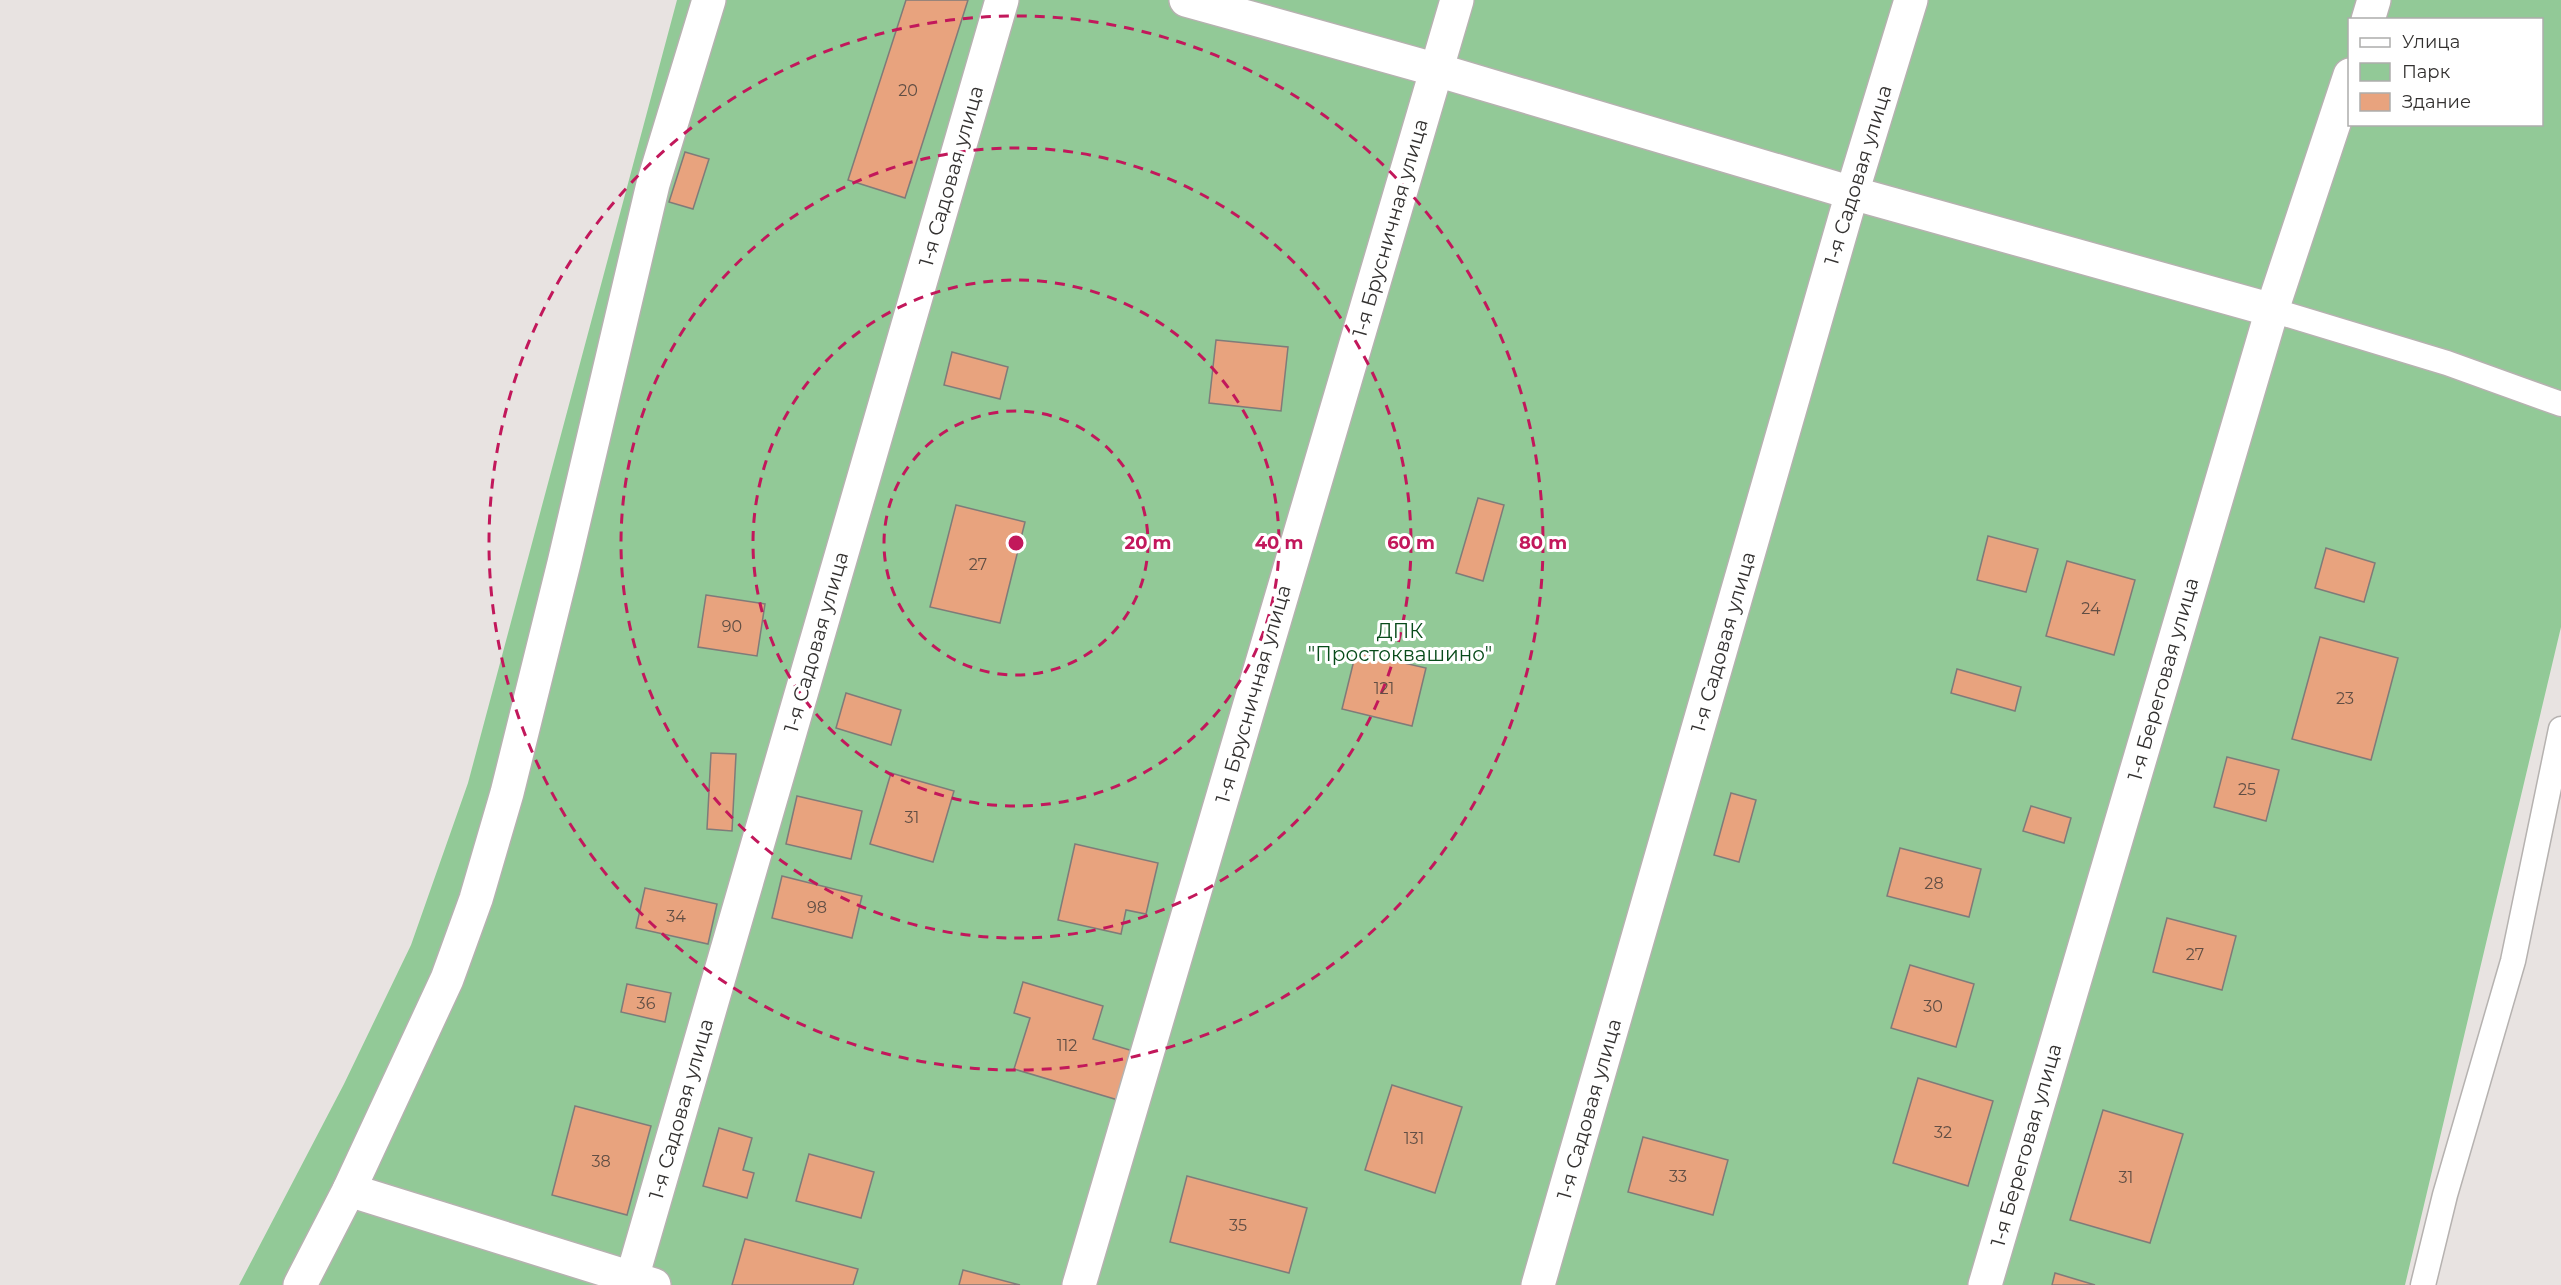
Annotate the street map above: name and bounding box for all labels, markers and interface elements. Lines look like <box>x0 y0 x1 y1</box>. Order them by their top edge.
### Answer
legend <box>2348 18 2543 126</box>
text: Улица <box>2402 31 2460 53</box>
text: Парк <box>2402 61 2451 83</box>
house number: 20 <box>898 81 918 100</box>
street label: 1-я Садовая улица <box>1819 82 1897 268</box>
street label: 1-я Садовая улица <box>914 83 988 269</box>
text: Здание <box>2402 91 2471 113</box>
street label: 1-я Брусничная улица <box>1347 116 1433 340</box>
text: 20 m <box>1125 532 1171 554</box>
text: 40 m <box>1255 532 1303 554</box>
text: 60 m <box>1387 532 1435 554</box>
text: 80 m <box>1519 532 1567 554</box>
centre of rings <box>1006 533 1026 553</box>
street label: 1-я Садовая улица <box>779 549 853 735</box>
street label: 1-я Садовая улица <box>1686 549 1760 735</box>
house number: 27 <box>969 555 987 574</box>
street label: 1-я Береговая улица <box>2123 575 2203 783</box>
street label: 1-я Брусничная улица <box>1210 582 1296 806</box>
house number: 24 <box>2081 599 2101 618</box>
house number: 90 <box>722 617 742 636</box>
park label: ДПК "Простоквашино" <box>1308 619 1492 666</box>
house number: 121 <box>1374 679 1394 698</box>
house number: 23 <box>2336 689 2354 708</box>
house number: 25 <box>2238 780 2256 799</box>
house number: 31 <box>905 808 919 827</box>
house number: 28 <box>1924 874 1944 893</box>
house number: 98 <box>807 898 827 917</box>
house number: 34 <box>666 907 686 926</box>
house number: 27 <box>2186 945 2204 964</box>
house number: 36 <box>637 994 656 1013</box>
house number: 30 <box>1923 997 1943 1016</box>
street label: 1-я Садовая улица <box>644 1016 718 1202</box>
street label: 1-я Садовая улица <box>1552 1016 1626 1202</box>
house number: 112 <box>1057 1036 1077 1055</box>
street label: 1-я Береговая улица <box>1986 1041 2066 1249</box>
house number: 32 <box>1934 1123 1952 1142</box>
house number: 131 <box>1404 1129 1424 1148</box>
house number: 38 <box>591 1152 611 1171</box>
house number: 33 <box>1669 1167 1687 1186</box>
house number: 31 <box>2119 1168 2133 1187</box>
house number: 35 <box>1229 1216 1247 1235</box>

